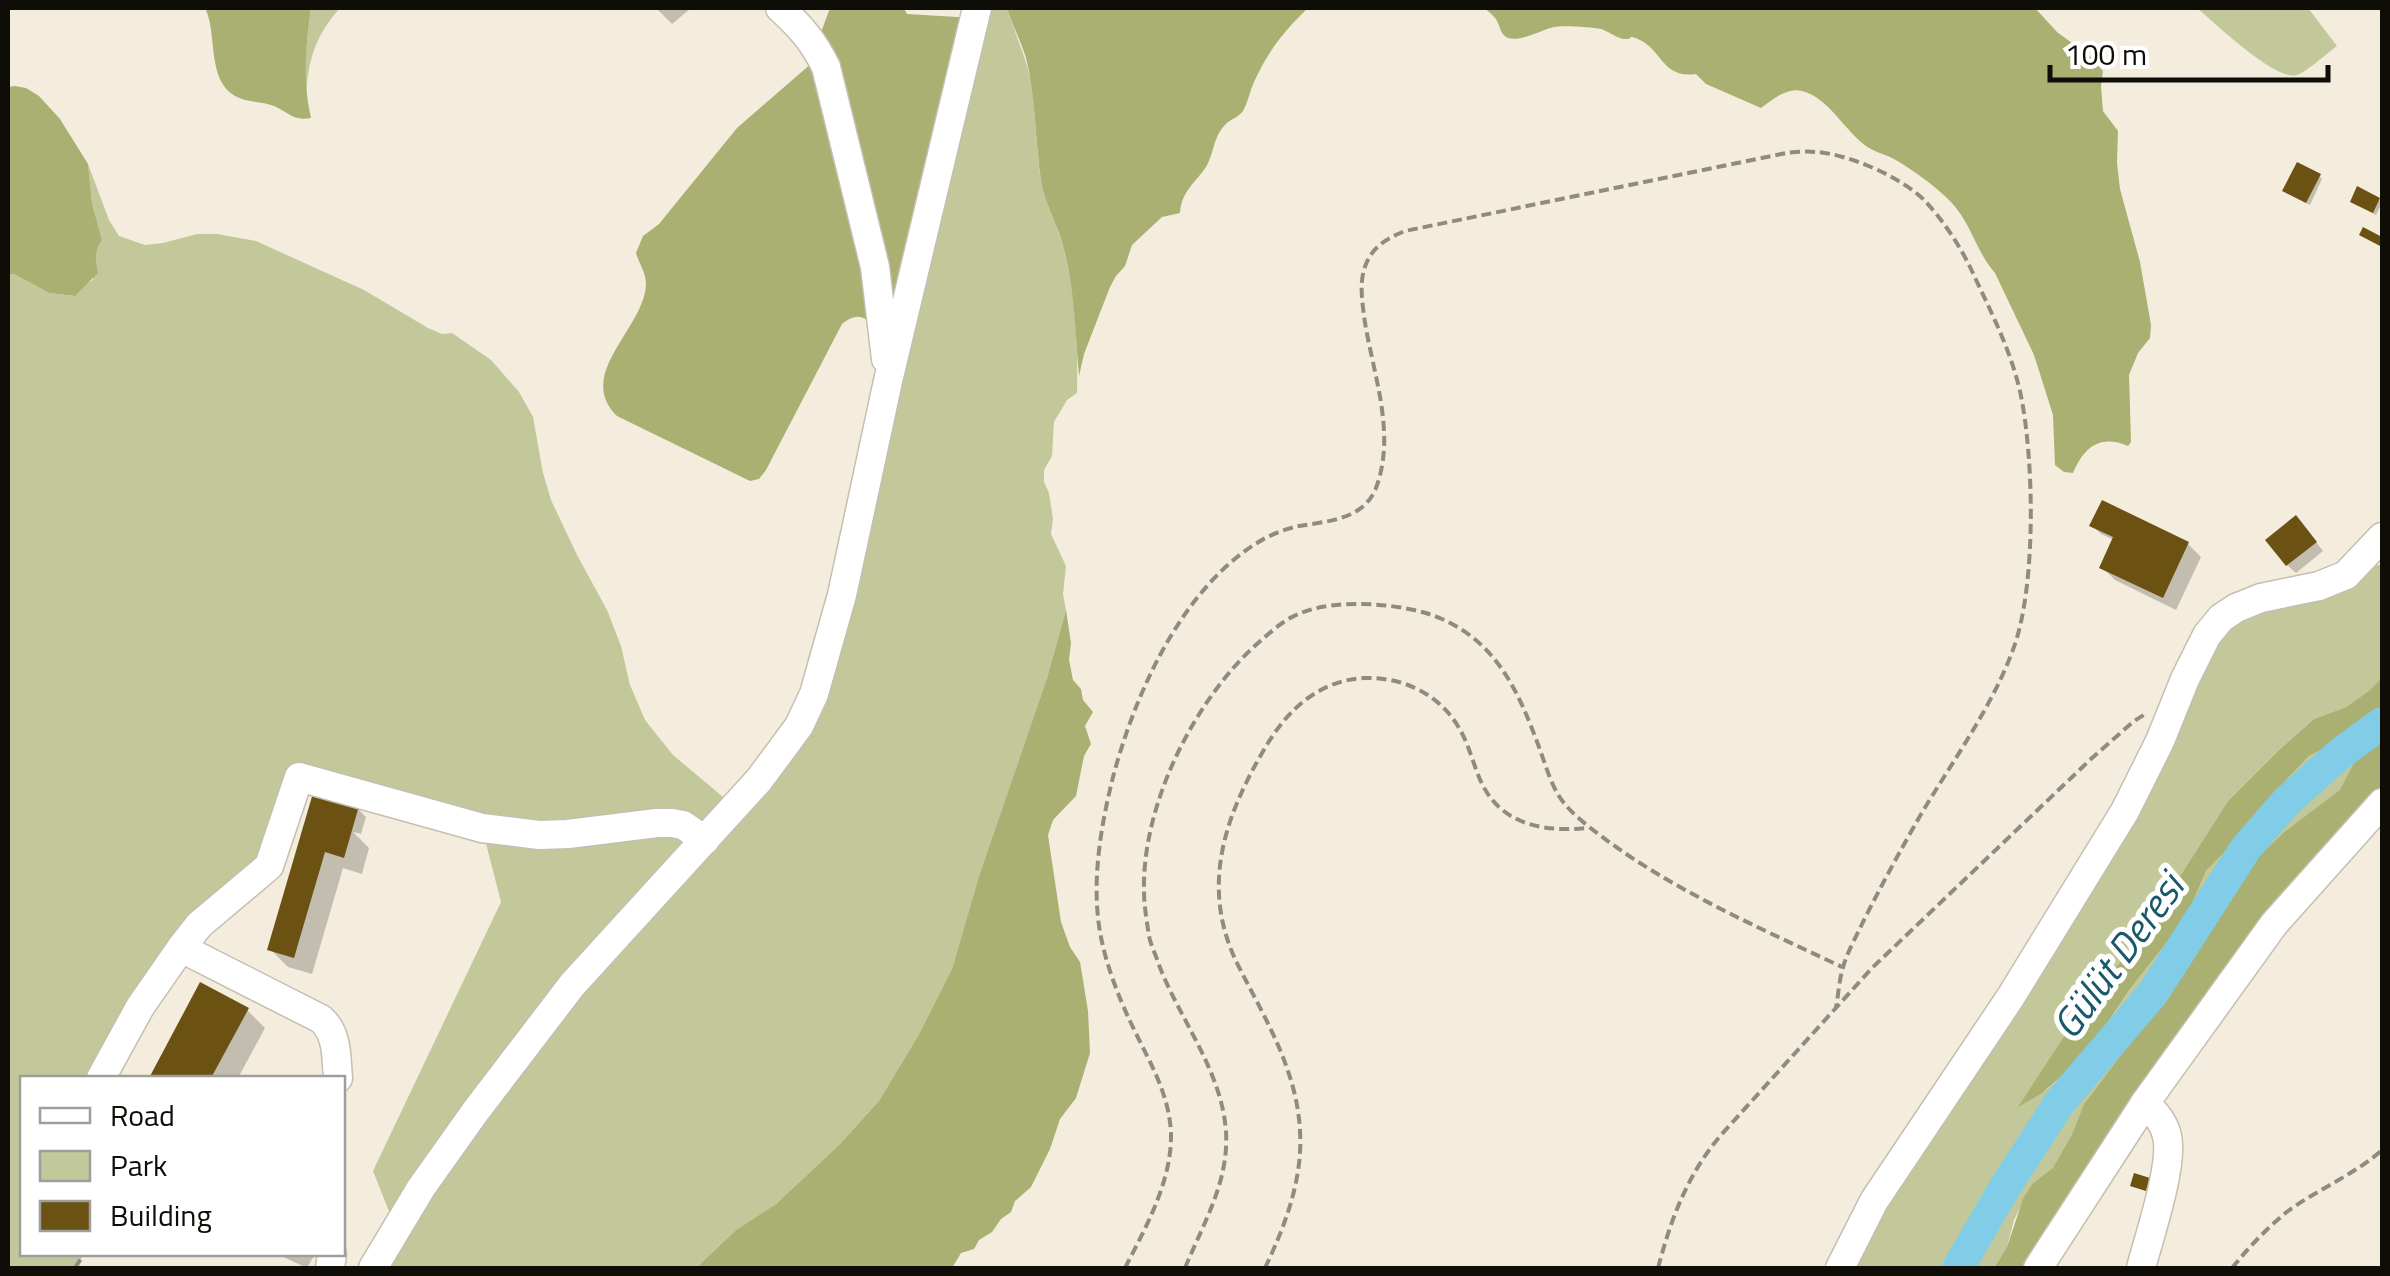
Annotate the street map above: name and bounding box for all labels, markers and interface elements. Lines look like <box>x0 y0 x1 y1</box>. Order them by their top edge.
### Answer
scale bar <box>2050 20 2328 82</box>
text: 100 m <box>2065 31 2147 77</box>
water label: Gülüt Deresi <box>2037 856 2201 1051</box>
legend <box>20 1076 345 1256</box>
text: Road <box>110 1092 175 1138</box>
text: Park <box>110 1142 167 1188</box>
text: Building <box>110 1192 212 1238</box>

